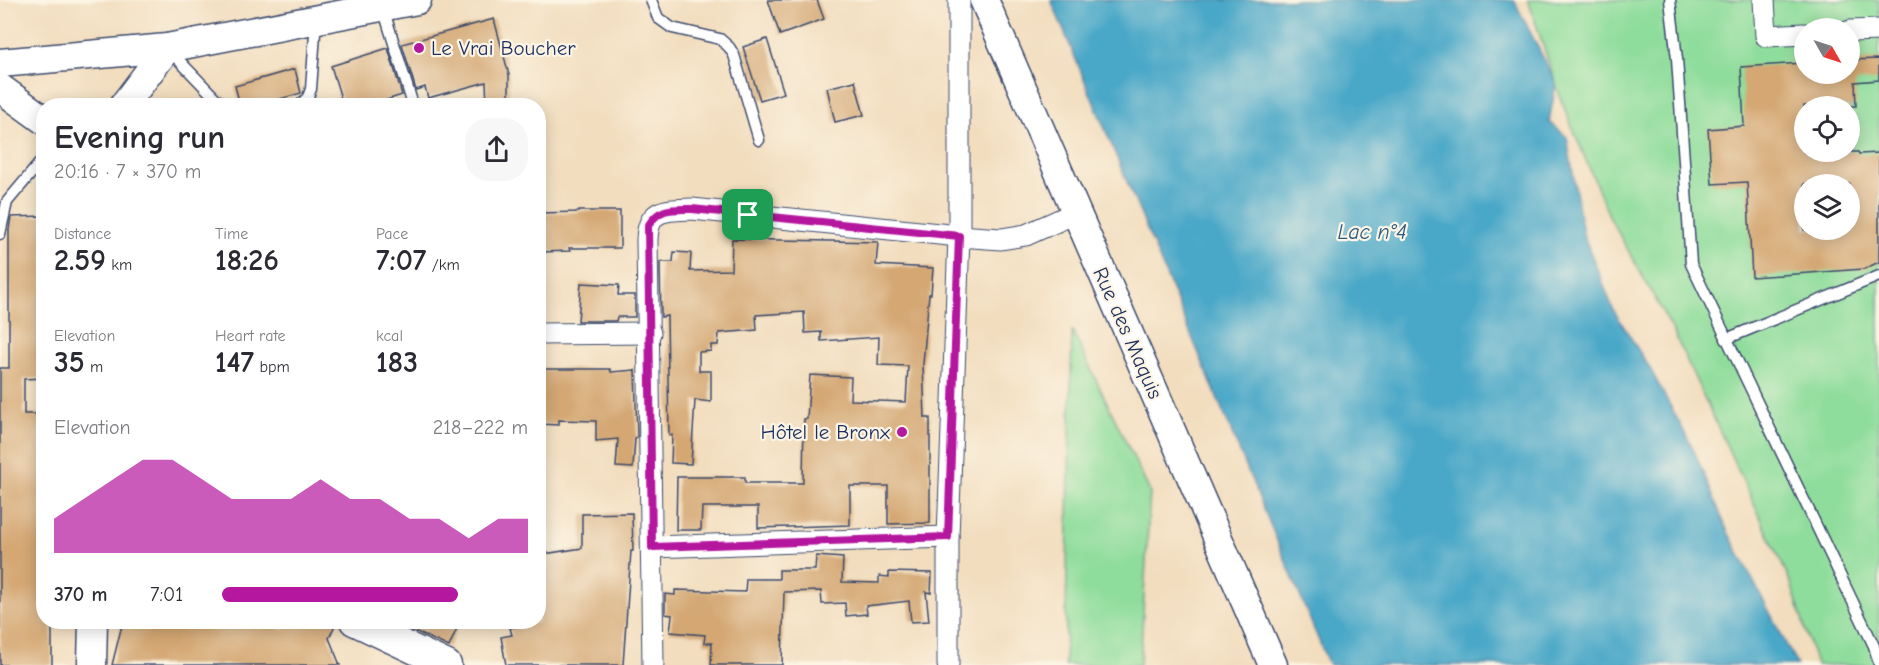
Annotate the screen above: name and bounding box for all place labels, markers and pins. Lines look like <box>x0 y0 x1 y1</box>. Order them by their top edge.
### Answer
place label: Le Vrai Boucher <box>431 36 576 60</box>
marker: Le Vrai Boucher <box>412 41 426 55</box>
pin <box>722 189 773 240</box>
place label: Hôtel le Bronx <box>761 420 890 444</box>
marker: Hôtel le Bronx <box>895 425 909 439</box>

